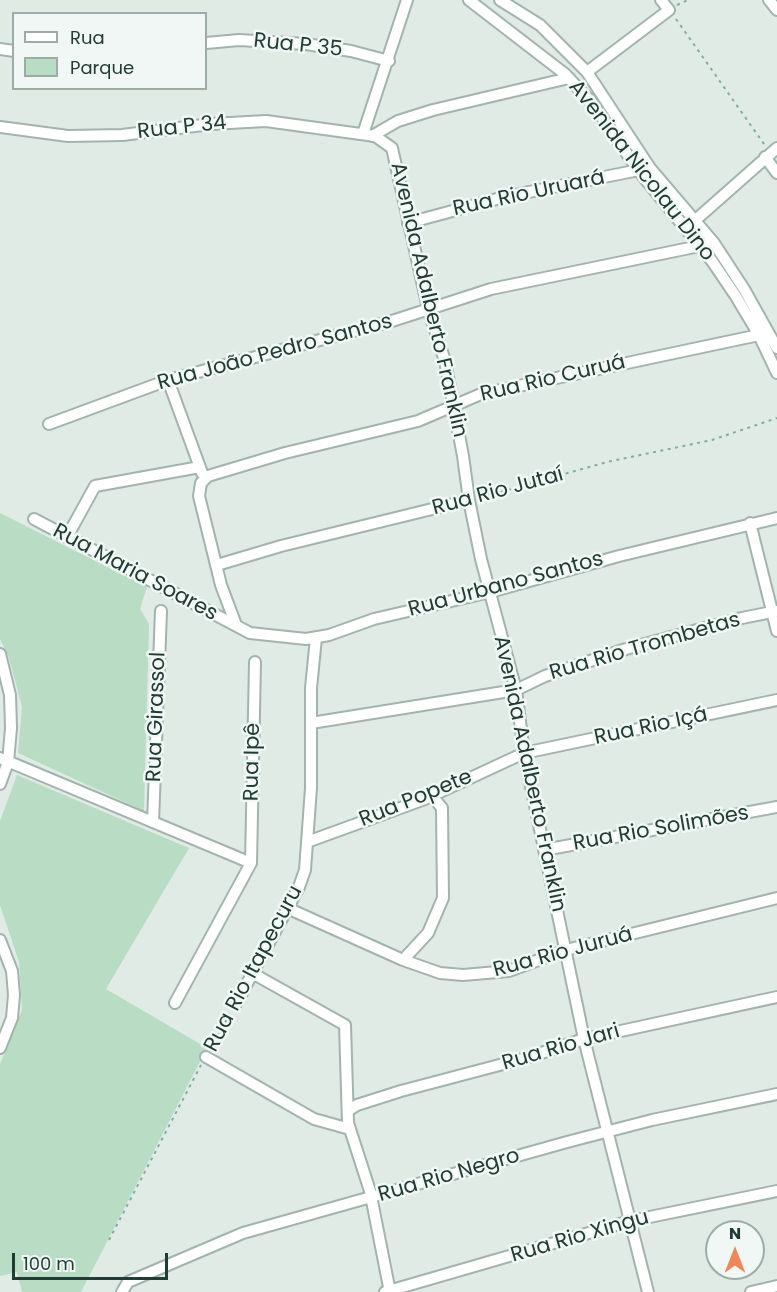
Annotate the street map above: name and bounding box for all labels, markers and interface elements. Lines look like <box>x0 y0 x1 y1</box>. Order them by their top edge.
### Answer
legend <box>12 12 207 90</box>
text: Rua <box>70 25 105 50</box>
street label: Rua P 35 <box>252 29 344 63</box>
text: Parque <box>70 55 134 80</box>
street label: Avenida Nicolau Dino <box>562 75 720 267</box>
street label: Rua P 34 <box>136 111 228 145</box>
street label: Avenida Adalberto Franklin <box>384 160 472 440</box>
street label: Rua Rio Uruará <box>451 166 607 222</box>
street label: Rua João Pedro Santos <box>155 310 395 396</box>
street label: Rua Rio Curuá <box>478 350 628 408</box>
street label: Rua Rio Jutaí <box>430 462 566 522</box>
street label: Rua Maria Soares <box>48 519 222 627</box>
street label: Rua Urbano Santos <box>406 547 606 623</box>
street label: Rua Rio Trombetas <box>547 608 743 686</box>
street label: Avenida Adalberto Franklin <box>487 634 571 914</box>
street label: Rua Girassol <box>142 652 172 782</box>
street label: Rua Rio Içá <box>592 703 710 751</box>
street label: Rua Ipê <box>240 723 266 801</box>
street label: Rua Popete <box>356 765 476 833</box>
street label: Rua Rio Solimões <box>571 801 751 857</box>
street label: Rua Rio Itapecuru <box>200 882 308 1056</box>
street label: Rua Rio Juruá <box>491 922 635 984</box>
street label: Rua Rio Jari <box>499 1019 623 1077</box>
street label: Rua Rio Negro <box>375 1144 523 1208</box>
street label: Rua Rio Xingu <box>508 1205 652 1269</box>
north arrow <box>705 1220 765 1280</box>
text: N <box>729 1222 741 1245</box>
scale bar <box>15 1241 171 1279</box>
text: 100 m <box>23 1251 75 1276</box>

